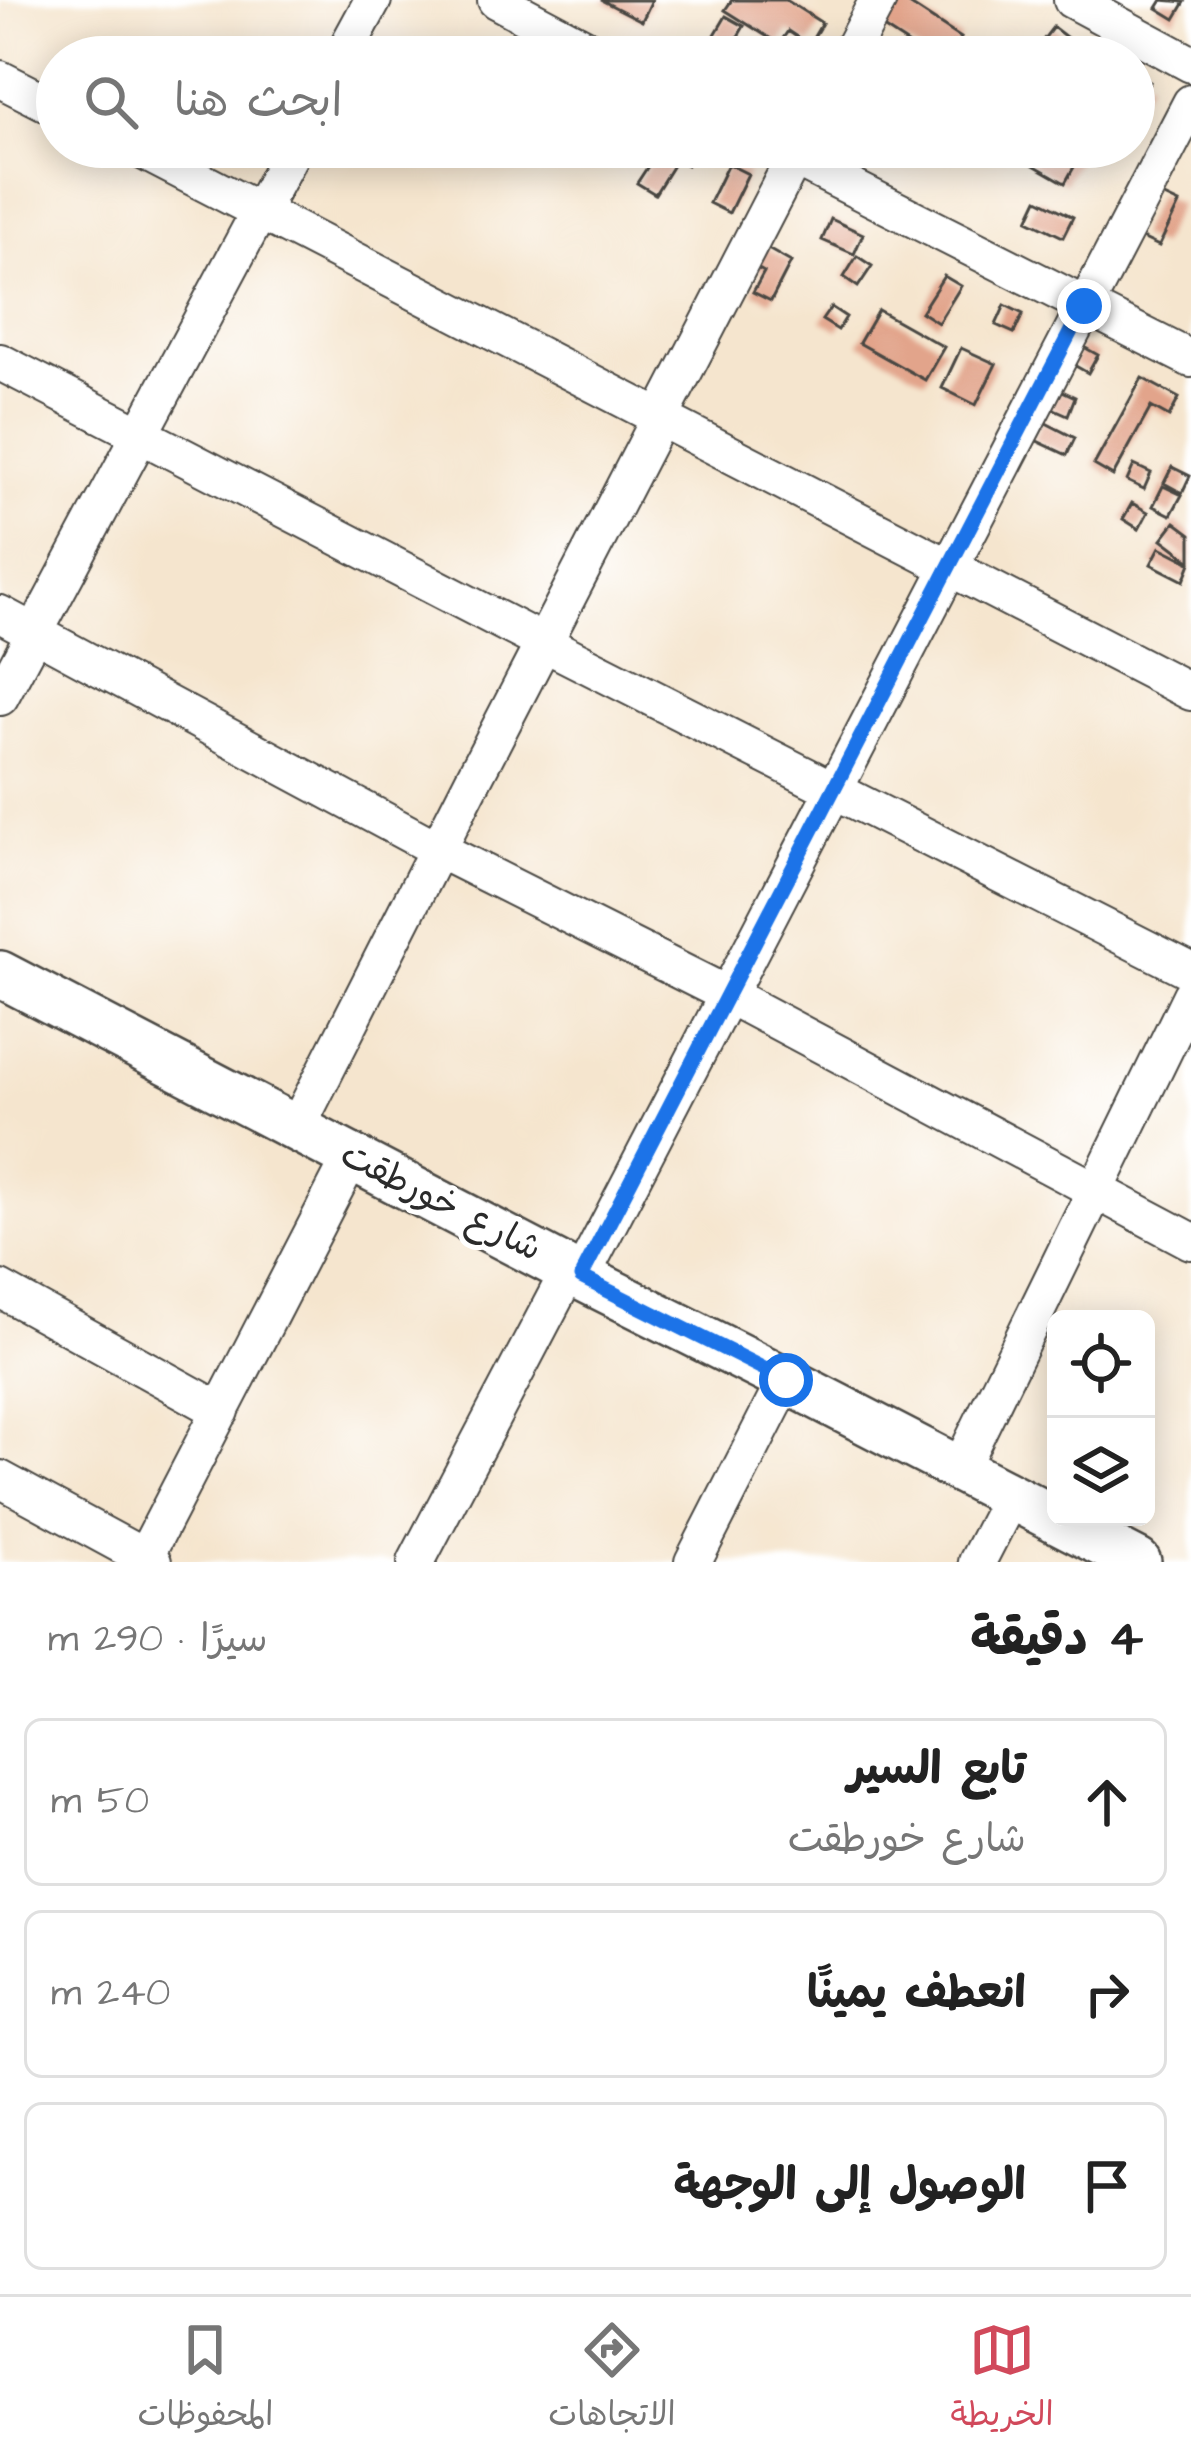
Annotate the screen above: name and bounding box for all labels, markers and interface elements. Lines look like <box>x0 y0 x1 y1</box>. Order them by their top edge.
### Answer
search box <box>36 36 1155 168</box>
icon: search <box>78 69 144 135</box>
text: ابحث هنا <box>174 71 342 133</box>
route end <box>1057 279 1111 333</box>
street label: شارع خورطقت <box>331 1129 551 1275</box>
map controls <box>1047 1310 1155 1526</box>
button: locate <box>1047 1310 1155 1418</box>
route start <box>759 1353 813 1407</box>
button: layers <box>1047 1418 1155 1526</box>
text: 4 دقيقة <box>970 1604 1143 1675</box>
text: سيرًا · 290 m <box>48 1613 268 1667</box>
text: تابع السير <box>848 1739 1026 1801</box>
icon: ahead <box>1074 1769 1140 1835</box>
text: 50 m <box>51 1775 149 1829</box>
text: شارع خورطقت <box>788 1813 1026 1867</box>
icon: right <box>1074 1961 1140 2027</box>
text: انعطف يمينًا <box>807 1963 1026 2025</box>
text: 240 m <box>51 1967 170 2021</box>
icon: arrive <box>1074 2153 1140 2219</box>
text: الوصول إلى الوجهة <box>674 2155 1026 2217</box>
tab: المحفوظات <box>137 2317 273 2443</box>
tab: الاتجاهات <box>548 2317 676 2443</box>
tab: الخريطة <box>951 2317 1054 2443</box>

